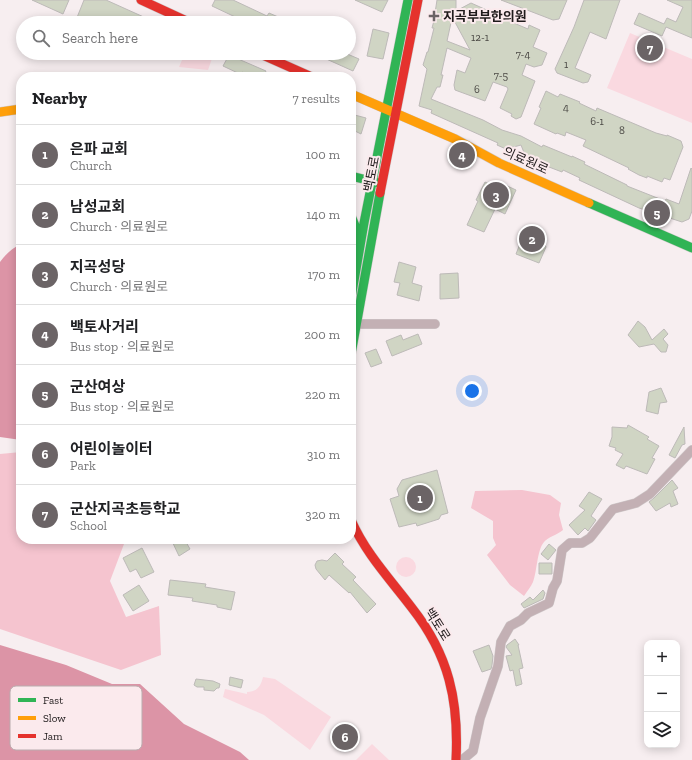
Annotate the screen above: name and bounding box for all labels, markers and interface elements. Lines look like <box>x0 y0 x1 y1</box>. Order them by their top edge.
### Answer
place label: 지곡부부한의원 <box>443 9 527 24</box>
marker: 지곡부부한의원 <box>428 10 440 22</box>
search box <box>16 16 356 60</box>
icon: search <box>30 27 52 49</box>
text: Search here <box>62 29 138 47</box>
house number: 12-1 <box>471 31 490 44</box>
pin: 7 <box>637 33 663 63</box>
house number: 7-4 <box>516 48 530 61</box>
house number: 1 <box>564 58 569 71</box>
house number: 7-5 <box>494 69 508 82</box>
house number: 6 <box>474 83 480 96</box>
text: Nearby <box>32 88 87 108</box>
text: 7 results <box>292 91 340 106</box>
house number: 4 <box>563 101 569 114</box>
house number: 6-1 <box>590 115 605 128</box>
house number: 8 <box>619 124 625 137</box>
text: 은파 교회 <box>70 140 128 158</box>
pin: 4 <box>449 140 475 170</box>
street label: 의료원로 <box>501 144 551 177</box>
text: 1 <box>42 147 48 162</box>
text: 100 m <box>306 147 340 162</box>
street label: 백토로 <box>361 155 382 193</box>
text: Church <box>70 158 112 173</box>
pin: 3 <box>483 180 509 210</box>
text: 남성교회 <box>70 198 125 216</box>
pin: 5 <box>644 198 670 228</box>
text: 2 <box>42 207 48 222</box>
text: 140 m <box>306 207 340 222</box>
text: Church · 의료원로 <box>70 219 168 234</box>
pin: 2 <box>519 224 545 254</box>
text: 지곡성당 <box>70 258 125 276</box>
text: 3 <box>42 267 48 282</box>
text: 170 m <box>307 267 340 282</box>
text: Church · 의료원로 <box>70 279 168 294</box>
text: 백토사거리 <box>70 318 139 336</box>
text: 4 <box>41 327 49 342</box>
text: 200 m <box>304 327 340 342</box>
text: Bus stop · 의료원로 <box>70 339 175 354</box>
text: 군산여상 <box>70 378 125 396</box>
your location <box>462 381 482 401</box>
text: 5 <box>42 387 48 402</box>
text: 220 m <box>305 387 340 402</box>
text: Bus stop · 의료원로 <box>70 399 175 414</box>
text: 어린이놀이터 <box>70 440 153 458</box>
text: 6 <box>42 447 48 462</box>
text: 310 m <box>307 447 340 462</box>
text: Park <box>70 458 96 473</box>
pin: 1 <box>407 483 433 513</box>
text: 군산지곡초등학교 <box>70 500 180 518</box>
text: 7 <box>42 507 48 522</box>
text: 320 m <box>305 507 340 522</box>
text: School <box>70 518 107 533</box>
street label: 백토로 <box>422 605 453 643</box>
map controls <box>644 640 680 748</box>
button: + <box>644 640 680 676</box>
button: − <box>644 676 680 712</box>
legend <box>10 686 142 750</box>
text: Fast <box>43 694 64 707</box>
text: Slow <box>43 712 66 725</box>
button: layers <box>644 712 680 748</box>
pin: 6 <box>332 722 358 752</box>
text: Jam <box>43 730 63 743</box>

